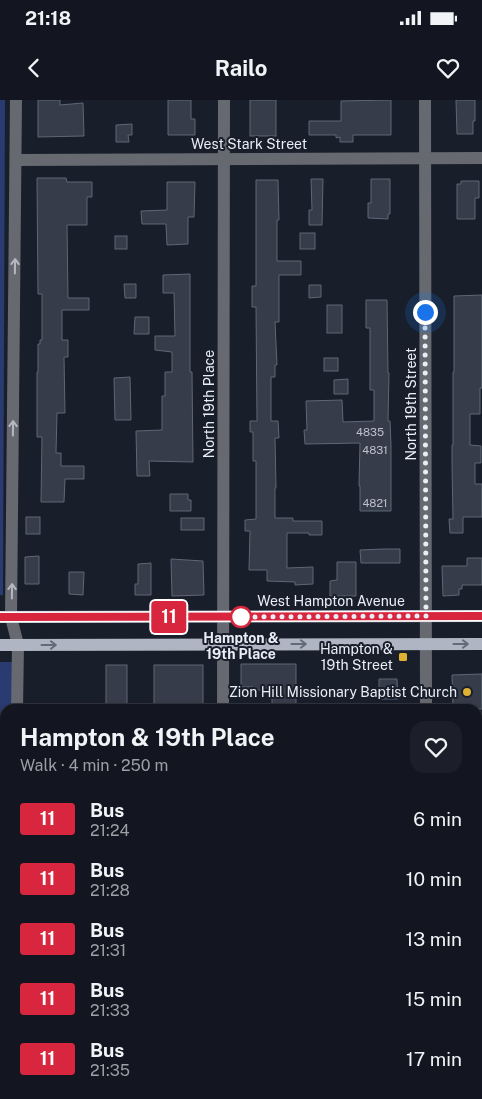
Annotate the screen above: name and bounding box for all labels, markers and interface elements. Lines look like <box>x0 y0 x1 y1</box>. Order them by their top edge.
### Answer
text: 21:18 <box>25 7 71 29</box>
icon: back <box>20 54 48 82</box>
icon: heart <box>434 54 462 82</box>
text: Railo <box>215 55 267 81</box>
street label: West Stark Street <box>191 136 307 152</box>
one-way arrow <box>10 258 20 274</box>
your location <box>413 300 438 325</box>
street label: North 19th Street <box>403 348 419 460</box>
street label: North 19th Place <box>201 350 217 458</box>
one-way arrow <box>8 421 18 437</box>
house number: 4835 <box>356 426 384 438</box>
house number: 4831 <box>362 444 388 456</box>
house number: 4821 <box>362 497 388 509</box>
one-way arrow <box>7 583 17 600</box>
street label: West Hampton Avenue <box>257 593 405 609</box>
line badge: 11 <box>146 601 192 633</box>
text: 11 <box>161 606 177 627</box>
marker: Hampton & 19th Place <box>230 606 252 628</box>
place label: Hampton & 19th Place <box>203 630 279 662</box>
one-way arrow <box>290 639 306 649</box>
one-way arrow <box>452 639 469 649</box>
one-way arrow <box>40 640 56 650</box>
place label: Hampton & 19th Street <box>320 641 393 673</box>
marker: Hampton & 19th Street <box>397 651 409 663</box>
place label: Zion Hill Missionary Baptist Church <box>229 684 457 700</box>
marker: Zion Hill Missionary Baptist Church <box>461 686 473 698</box>
button: heart <box>410 721 462 773</box>
text: Hampton & 19th Place <box>20 723 275 751</box>
text: Walk · 4 min · 250 m <box>20 756 168 775</box>
text: Bus <box>90 799 124 821</box>
text: 11 <box>40 808 55 829</box>
text: 6 min <box>413 808 462 830</box>
text: 21:24 <box>90 821 130 840</box>
text: Bus <box>90 859 124 881</box>
text: 11 <box>40 868 55 889</box>
text: 10 min <box>406 868 462 890</box>
text: 21:28 <box>90 881 130 900</box>
text: Bus <box>90 919 124 941</box>
text: 11 <box>40 928 55 949</box>
text: 13 min <box>405 928 462 950</box>
text: 21:31 <box>90 941 126 960</box>
text: Bus <box>90 979 124 1001</box>
text: 11 <box>40 988 55 1009</box>
text: 15 min <box>405 988 462 1010</box>
text: 21:33 <box>90 1001 130 1020</box>
text: Bus <box>90 1039 124 1061</box>
text: 11 <box>40 1048 55 1069</box>
text: 17 min <box>406 1048 462 1070</box>
text: 21:35 <box>90 1061 130 1080</box>

